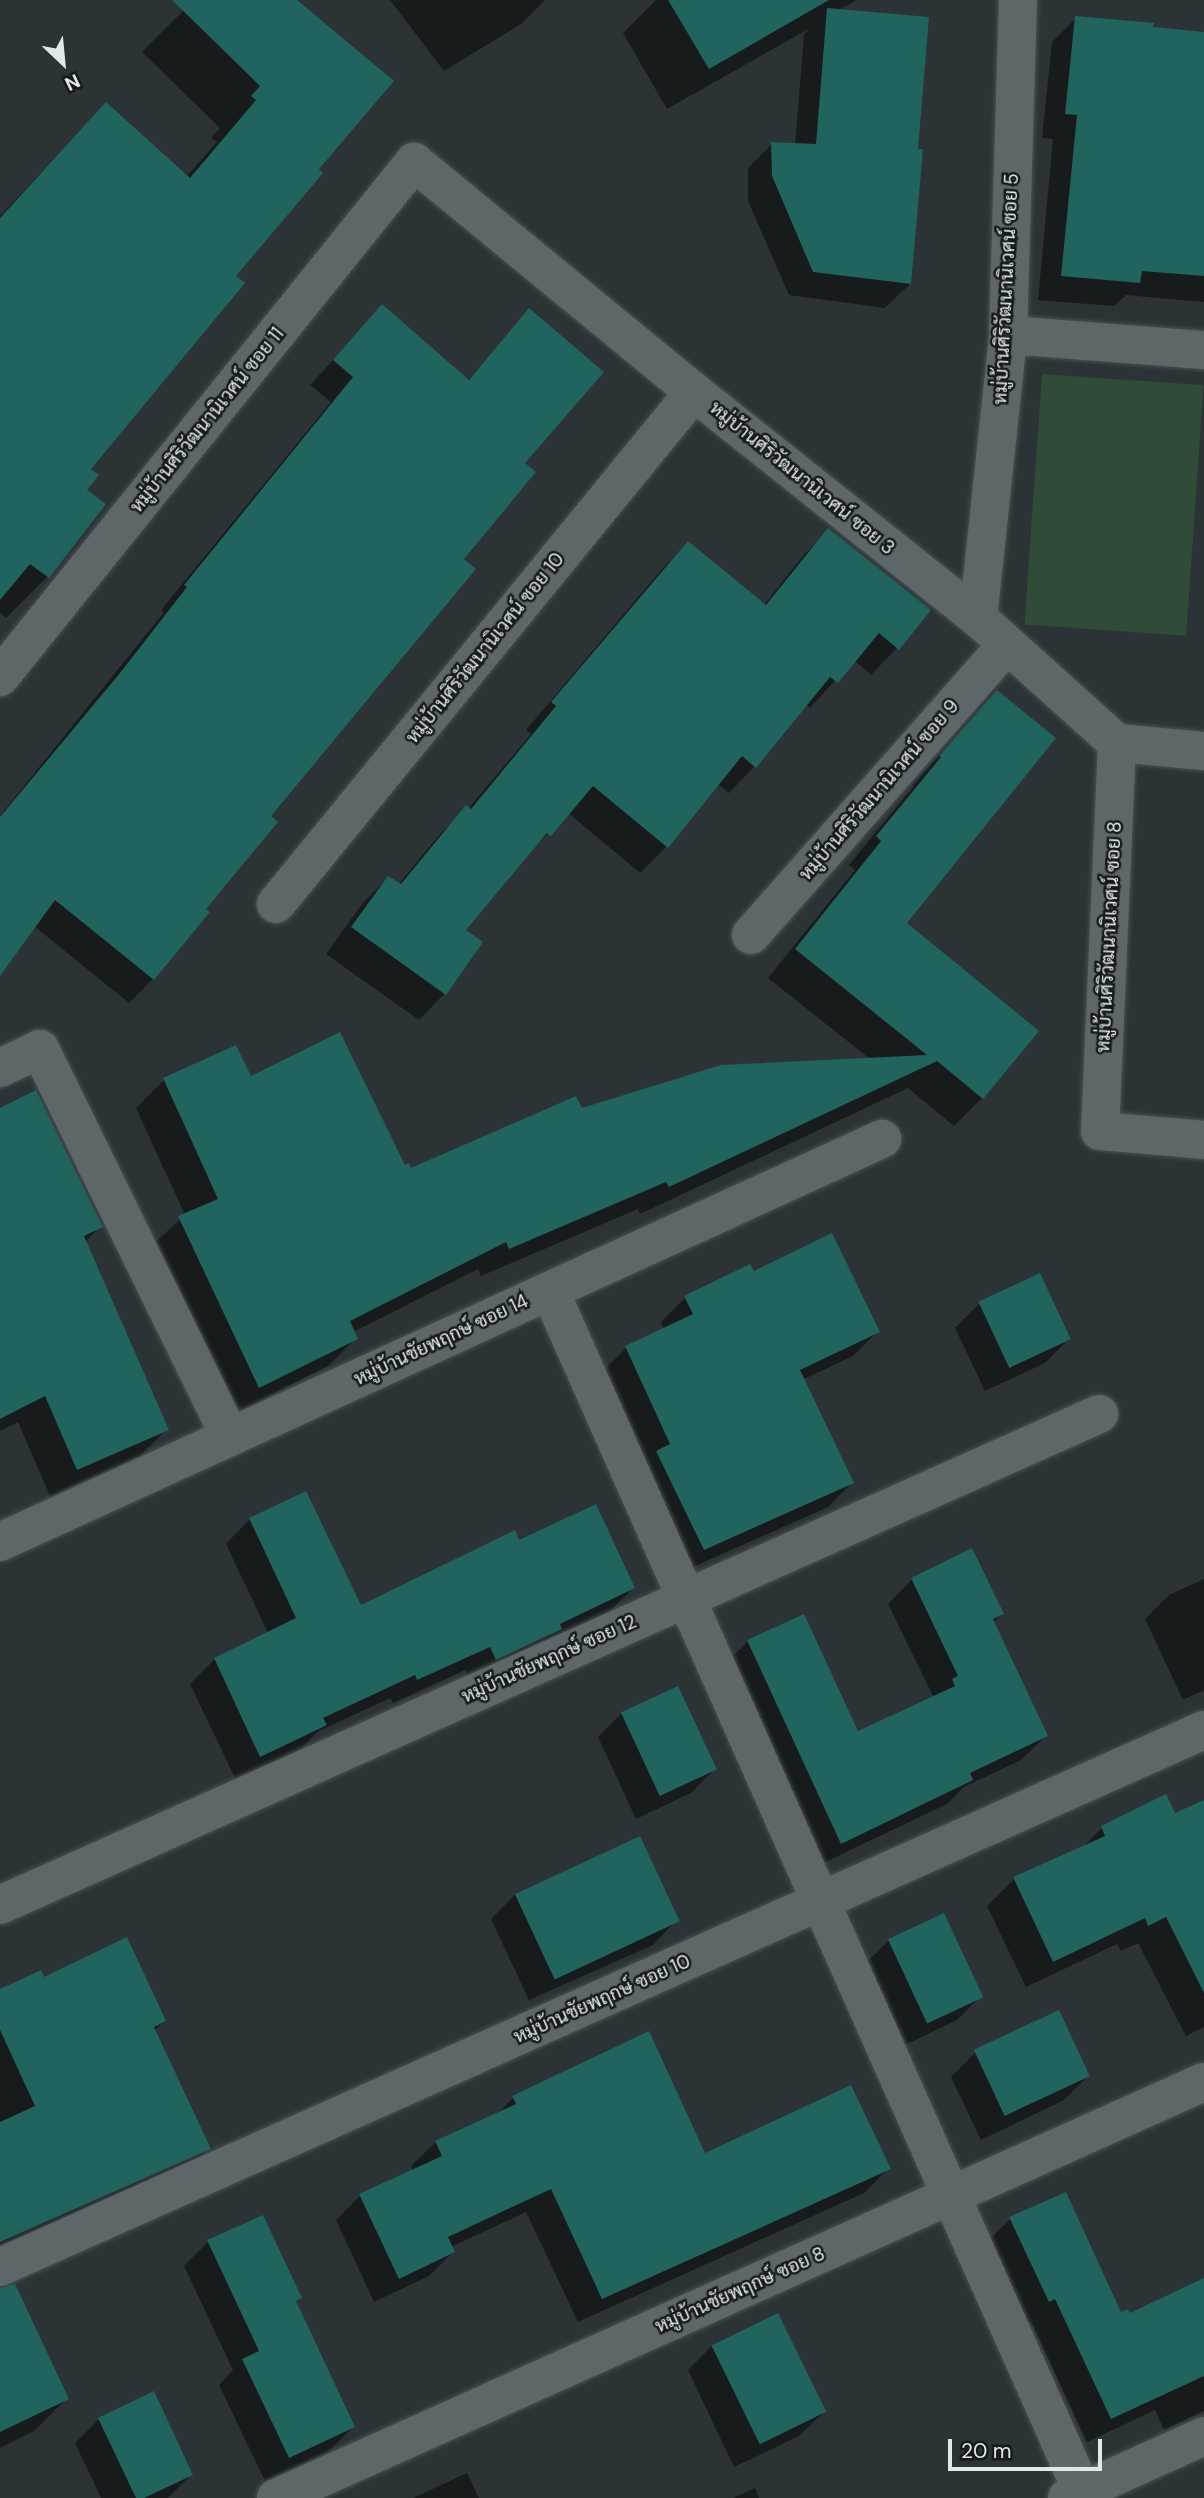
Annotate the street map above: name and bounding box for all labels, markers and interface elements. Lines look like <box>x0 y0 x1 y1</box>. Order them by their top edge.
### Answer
north arrow <box>28 28 98 98</box>
text: N <box>61 68 84 97</box>
street label: หมู่บ้านศิริวัฒนานิเวศน์ ซอย 5 <box>989 173 1023 405</box>
street label: หมู่บ้านศิริวัฒนานิเวศน์ ซอย 11 <box>125 323 289 517</box>
street label: หมู่บ้านศิริวัฒนานิเวศน์ ซอย 3 <box>705 396 899 560</box>
street label: หมู่บ้านศิริวัฒนานิเวศน์ ซอย 10 <box>401 548 569 748</box>
street label: หมู่บ้านศิริวัฒนานิเวศน์ ซอย 9 <box>794 695 964 885</box>
street label: หมู่บ้านศิริวัฒนานิเวศน์ ซอย 8 <box>1092 821 1126 1053</box>
street label: หมู่บ้านชัยพฤกษ์ ซอย 14 <box>350 1290 532 1390</box>
street label: หมู่บ้านชัยพฤกษ์ ซอย 12 <box>458 1610 640 1708</box>
street label: หมู่บ้านชัยพฤกษ์ ซอย 10 <box>510 1950 694 2048</box>
street label: หมู่บ้านชัยพฤกษ์ ซอย 8 <box>651 2242 829 2338</box>
scale bar <box>952 2424 1106 2468</box>
text: 20 m <box>961 2437 1012 2465</box>

